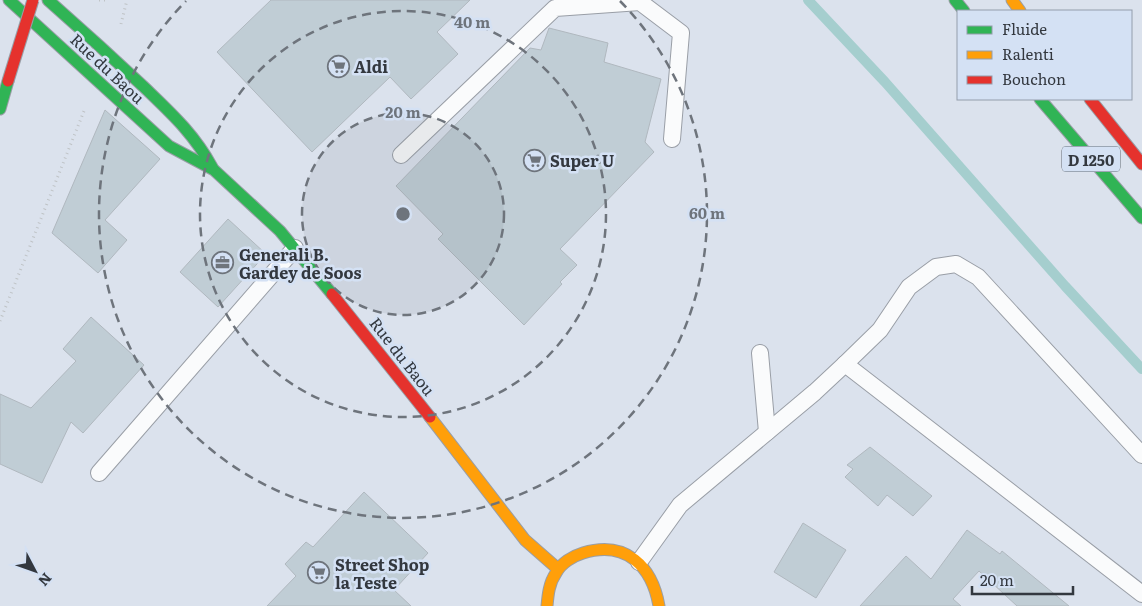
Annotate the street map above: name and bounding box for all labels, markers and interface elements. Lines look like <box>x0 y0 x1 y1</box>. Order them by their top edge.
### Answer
text: 40 m <box>454 10 490 33</box>
legend <box>957 10 1132 100</box>
text: Fluide <box>1002 17 1047 40</box>
street label: Rue du Baou <box>65 27 151 109</box>
text: Ralenti <box>1002 42 1054 65</box>
supermarket icon: Aldi <box>326 54 350 78</box>
place label: Aldi <box>354 54 388 78</box>
text: Bouchon <box>1002 67 1066 90</box>
text: 20 m <box>385 100 421 123</box>
road number: D 1250 <box>1062 146 1120 172</box>
supermarket icon: Super U <box>522 148 546 172</box>
place label: Super U <box>550 148 615 172</box>
text: 60 m <box>689 201 725 224</box>
centre of rings <box>394 205 412 223</box>
place label: Generali B. Gardey de Soos <box>239 242 361 284</box>
office icon: Generali B. Gardey de Soos <box>211 251 235 275</box>
street label: Rue du Baou <box>365 312 441 400</box>
north arrow <box>10 546 60 596</box>
place label: Street Shop la Teste <box>335 552 429 594</box>
supermarket icon: Street Shop la Teste <box>307 561 331 585</box>
scale bar <box>972 564 1073 596</box>
text: 20 m <box>980 568 1014 591</box>
text: N <box>34 569 57 591</box>

